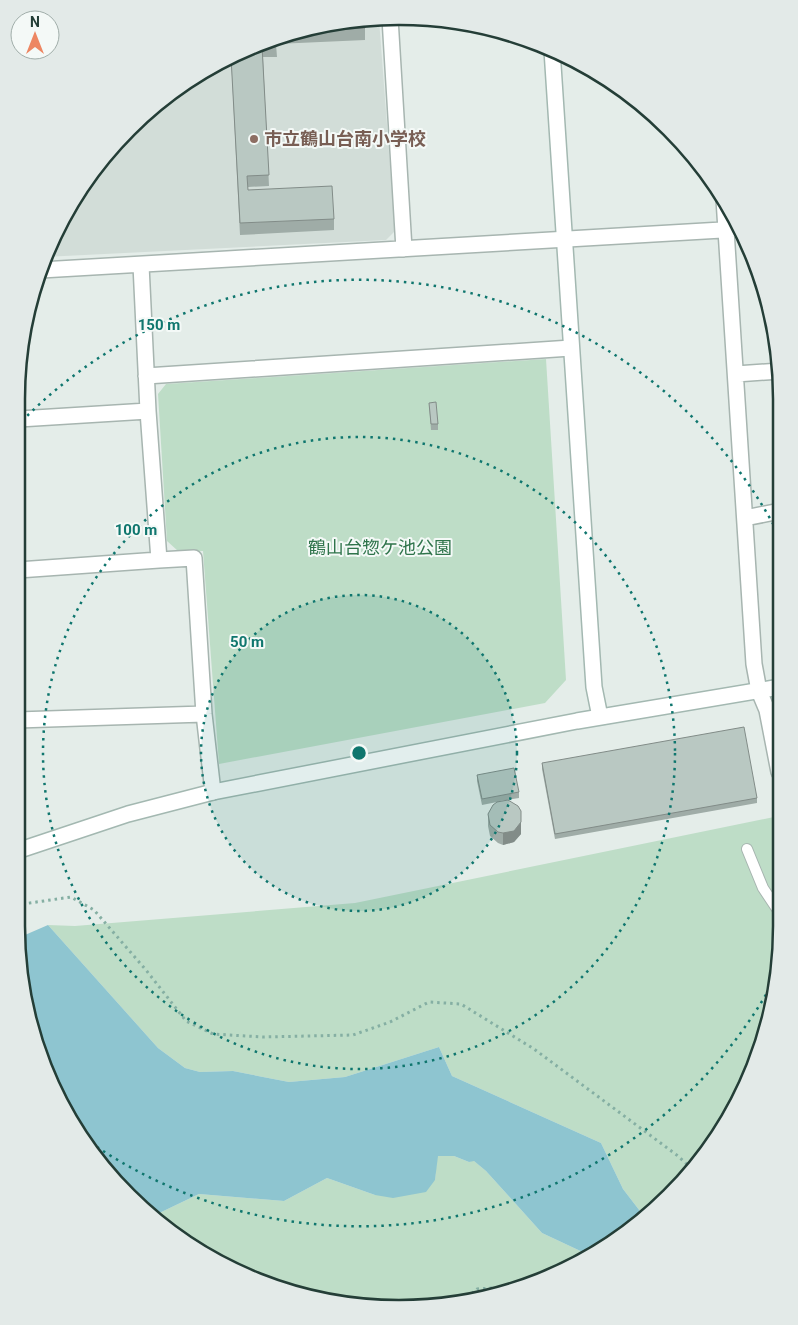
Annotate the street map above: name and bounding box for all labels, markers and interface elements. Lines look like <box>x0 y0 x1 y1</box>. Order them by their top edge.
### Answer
north arrow <box>10 10 60 60</box>
text: N <box>30 14 40 30</box>
place label: 市立鶴山台南小学校 <box>264 128 426 149</box>
marker: 市立鶴山台南小学校 <box>248 133 260 145</box>
text: 150 m <box>138 316 180 334</box>
text: 100 m <box>115 521 157 539</box>
park label: 鶴山台惣ケ池公園 <box>308 537 452 558</box>
text: 50 m <box>230 633 264 651</box>
centre of rings <box>350 744 368 762</box>

